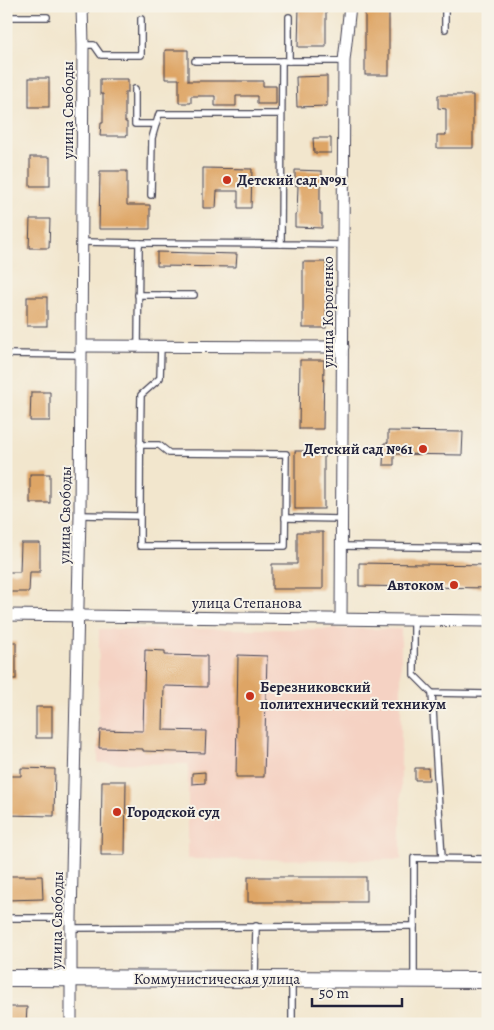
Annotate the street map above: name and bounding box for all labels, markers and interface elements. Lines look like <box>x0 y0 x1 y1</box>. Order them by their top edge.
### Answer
street label: улица Свободы <box>58 61 78 160</box>
place label: Детский сад №91 <box>237 170 347 190</box>
marker: Детский сад №91 <box>221 174 233 186</box>
street label: улица Короленко <box>318 256 338 369</box>
place label: Детский сад №61 <box>303 439 414 459</box>
marker: Детский сад №61 <box>417 443 429 455</box>
street label: улица Свободы <box>54 466 76 565</box>
place label: Автоком <box>387 575 444 595</box>
marker: Автоком <box>448 579 460 591</box>
street label: улица Степанова <box>191 593 302 613</box>
place label: Березниковский политехнический техникум <box>260 677 446 714</box>
marker: Березниковский политехнический техникум <box>244 690 256 702</box>
place label: Городской суд <box>127 802 220 822</box>
marker: Городской суд <box>111 806 123 818</box>
street label: улица Свободы <box>46 871 68 970</box>
street label: Коммунистическая улица <box>134 969 300 989</box>
scale bar <box>312 975 402 1007</box>
text: 50 m <box>319 983 349 1003</box>

